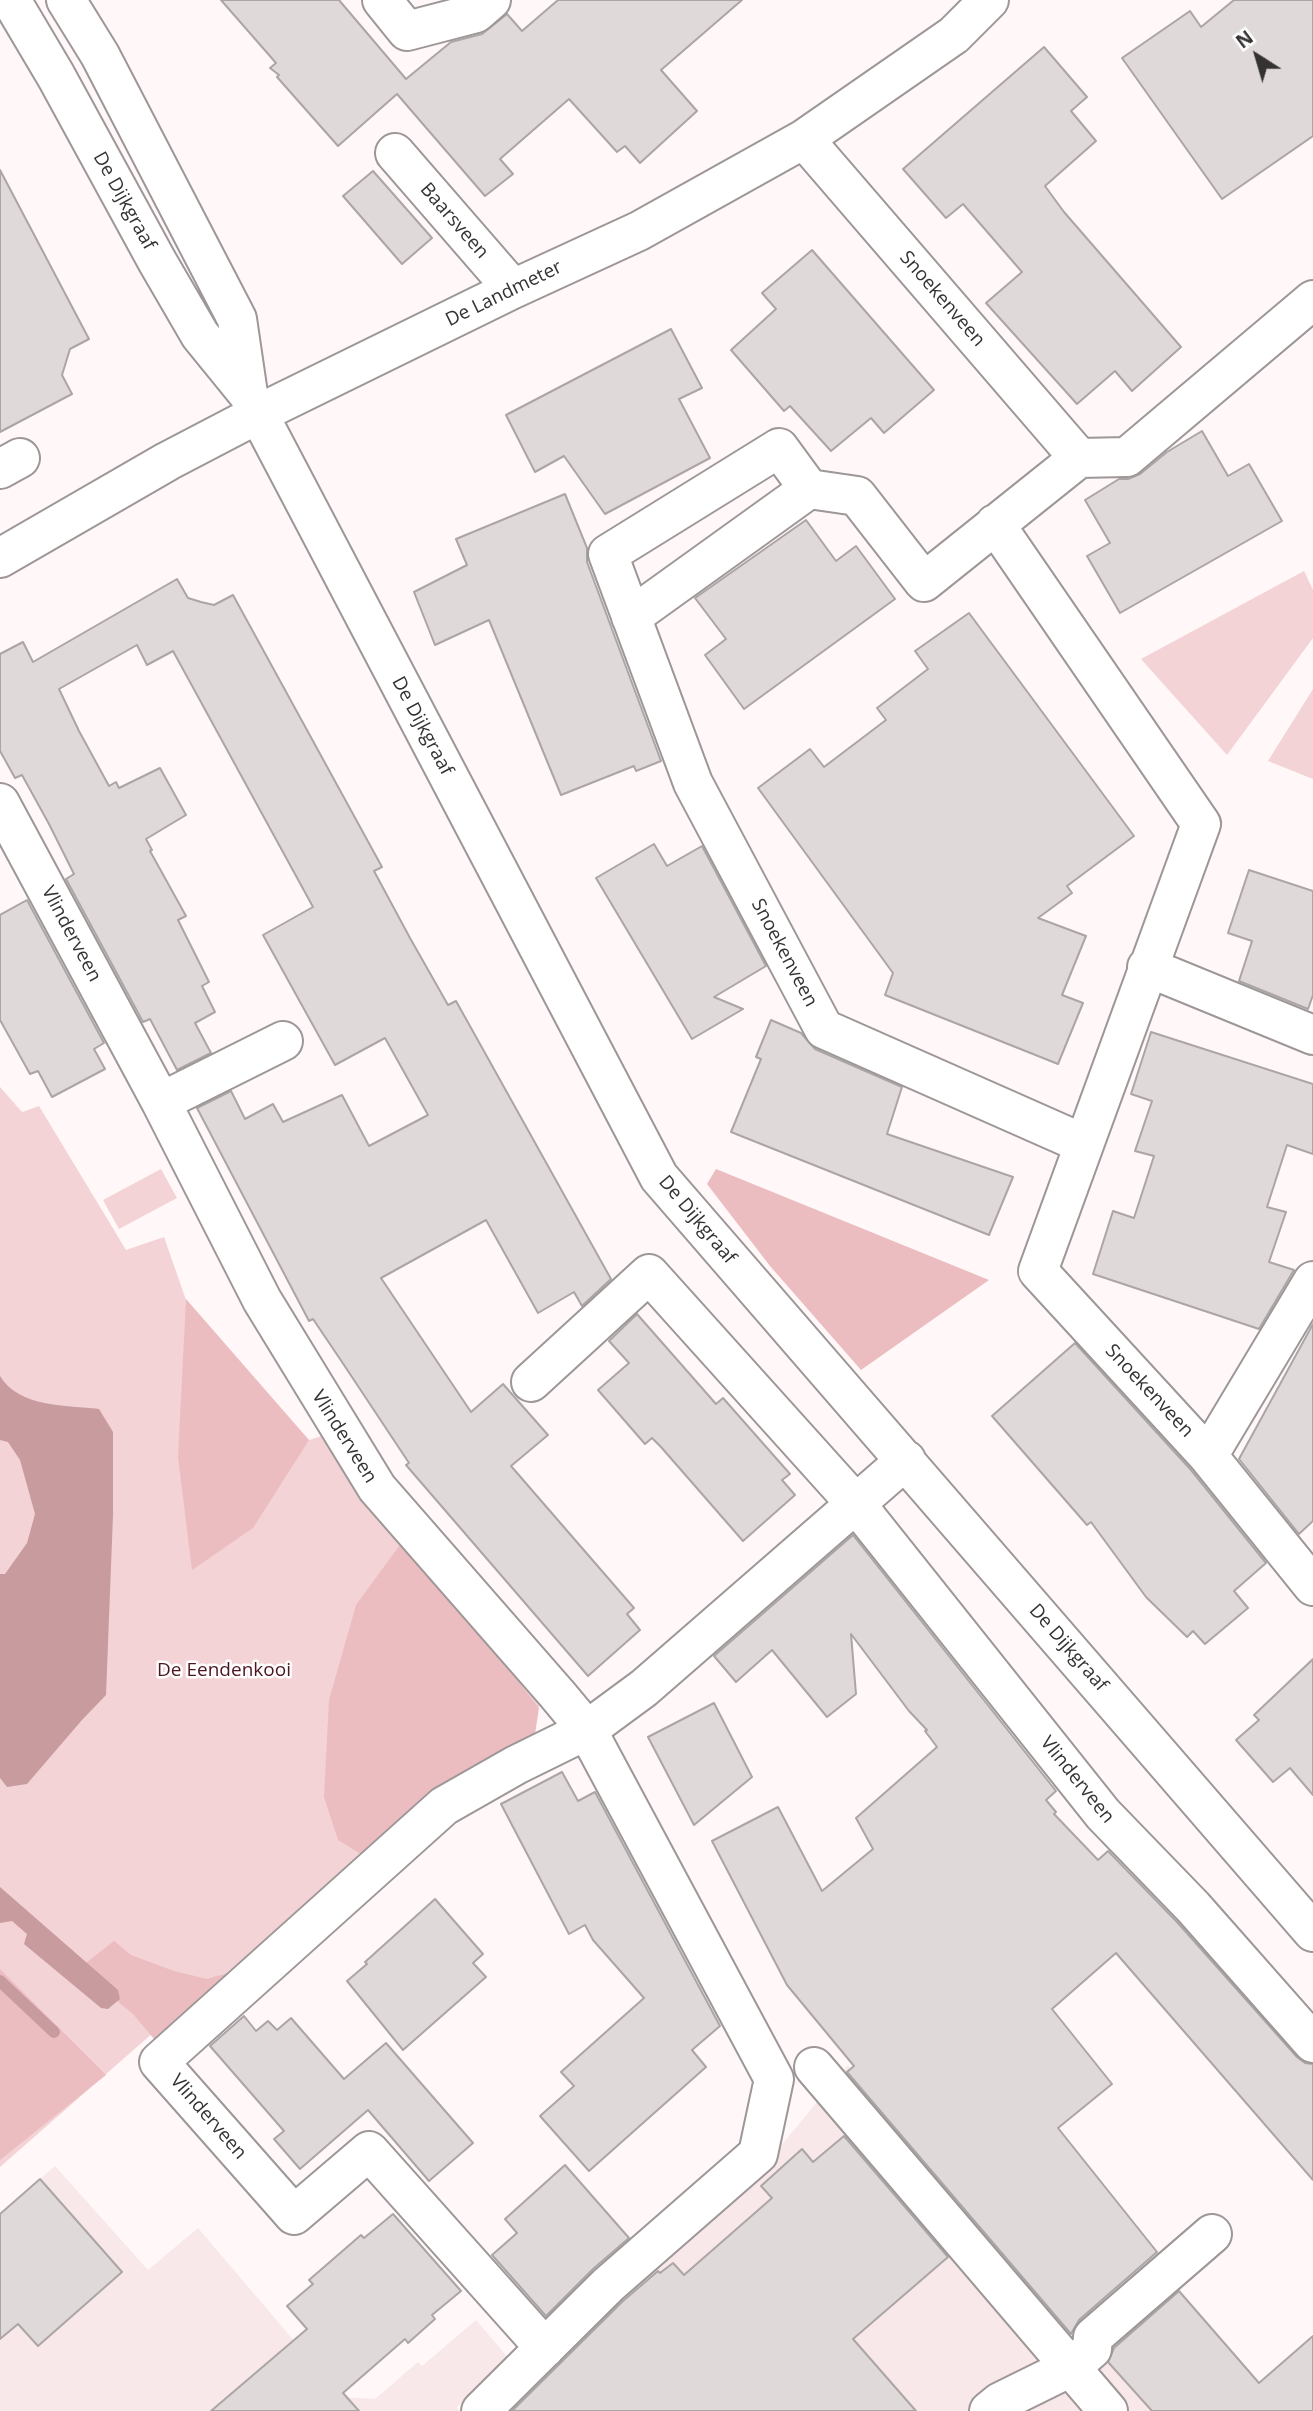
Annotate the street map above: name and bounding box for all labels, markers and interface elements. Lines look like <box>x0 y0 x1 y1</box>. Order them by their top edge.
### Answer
north arrow <box>1222 21 1292 91</box>
text: N <box>1230 24 1258 54</box>
street label: De Dijkgraaf <box>88 148 160 254</box>
street label: Baarsveen <box>415 179 493 263</box>
street label: Snoekenveen <box>894 247 990 351</box>
street label: De Landmeter <box>442 256 566 332</box>
street label: De Dijkgraaf <box>387 673 457 779</box>
street label: Vlinderveen <box>36 882 106 986</box>
street label: Snoekenveen <box>746 895 822 1011</box>
street label: De Dijkgraaf <box>653 1171 741 1269</box>
street label: Snoekenveen <box>1100 1340 1198 1442</box>
street label: Vlinderveen <box>306 1386 382 1488</box>
street label: De Dijkgraaf <box>1024 1600 1112 1696</box>
park label: De Eendenkooi <box>157 1660 291 1682</box>
street label: Vlinderveen <box>1035 1732 1119 1828</box>
street label: Vlinderveen <box>165 2070 251 2164</box>

